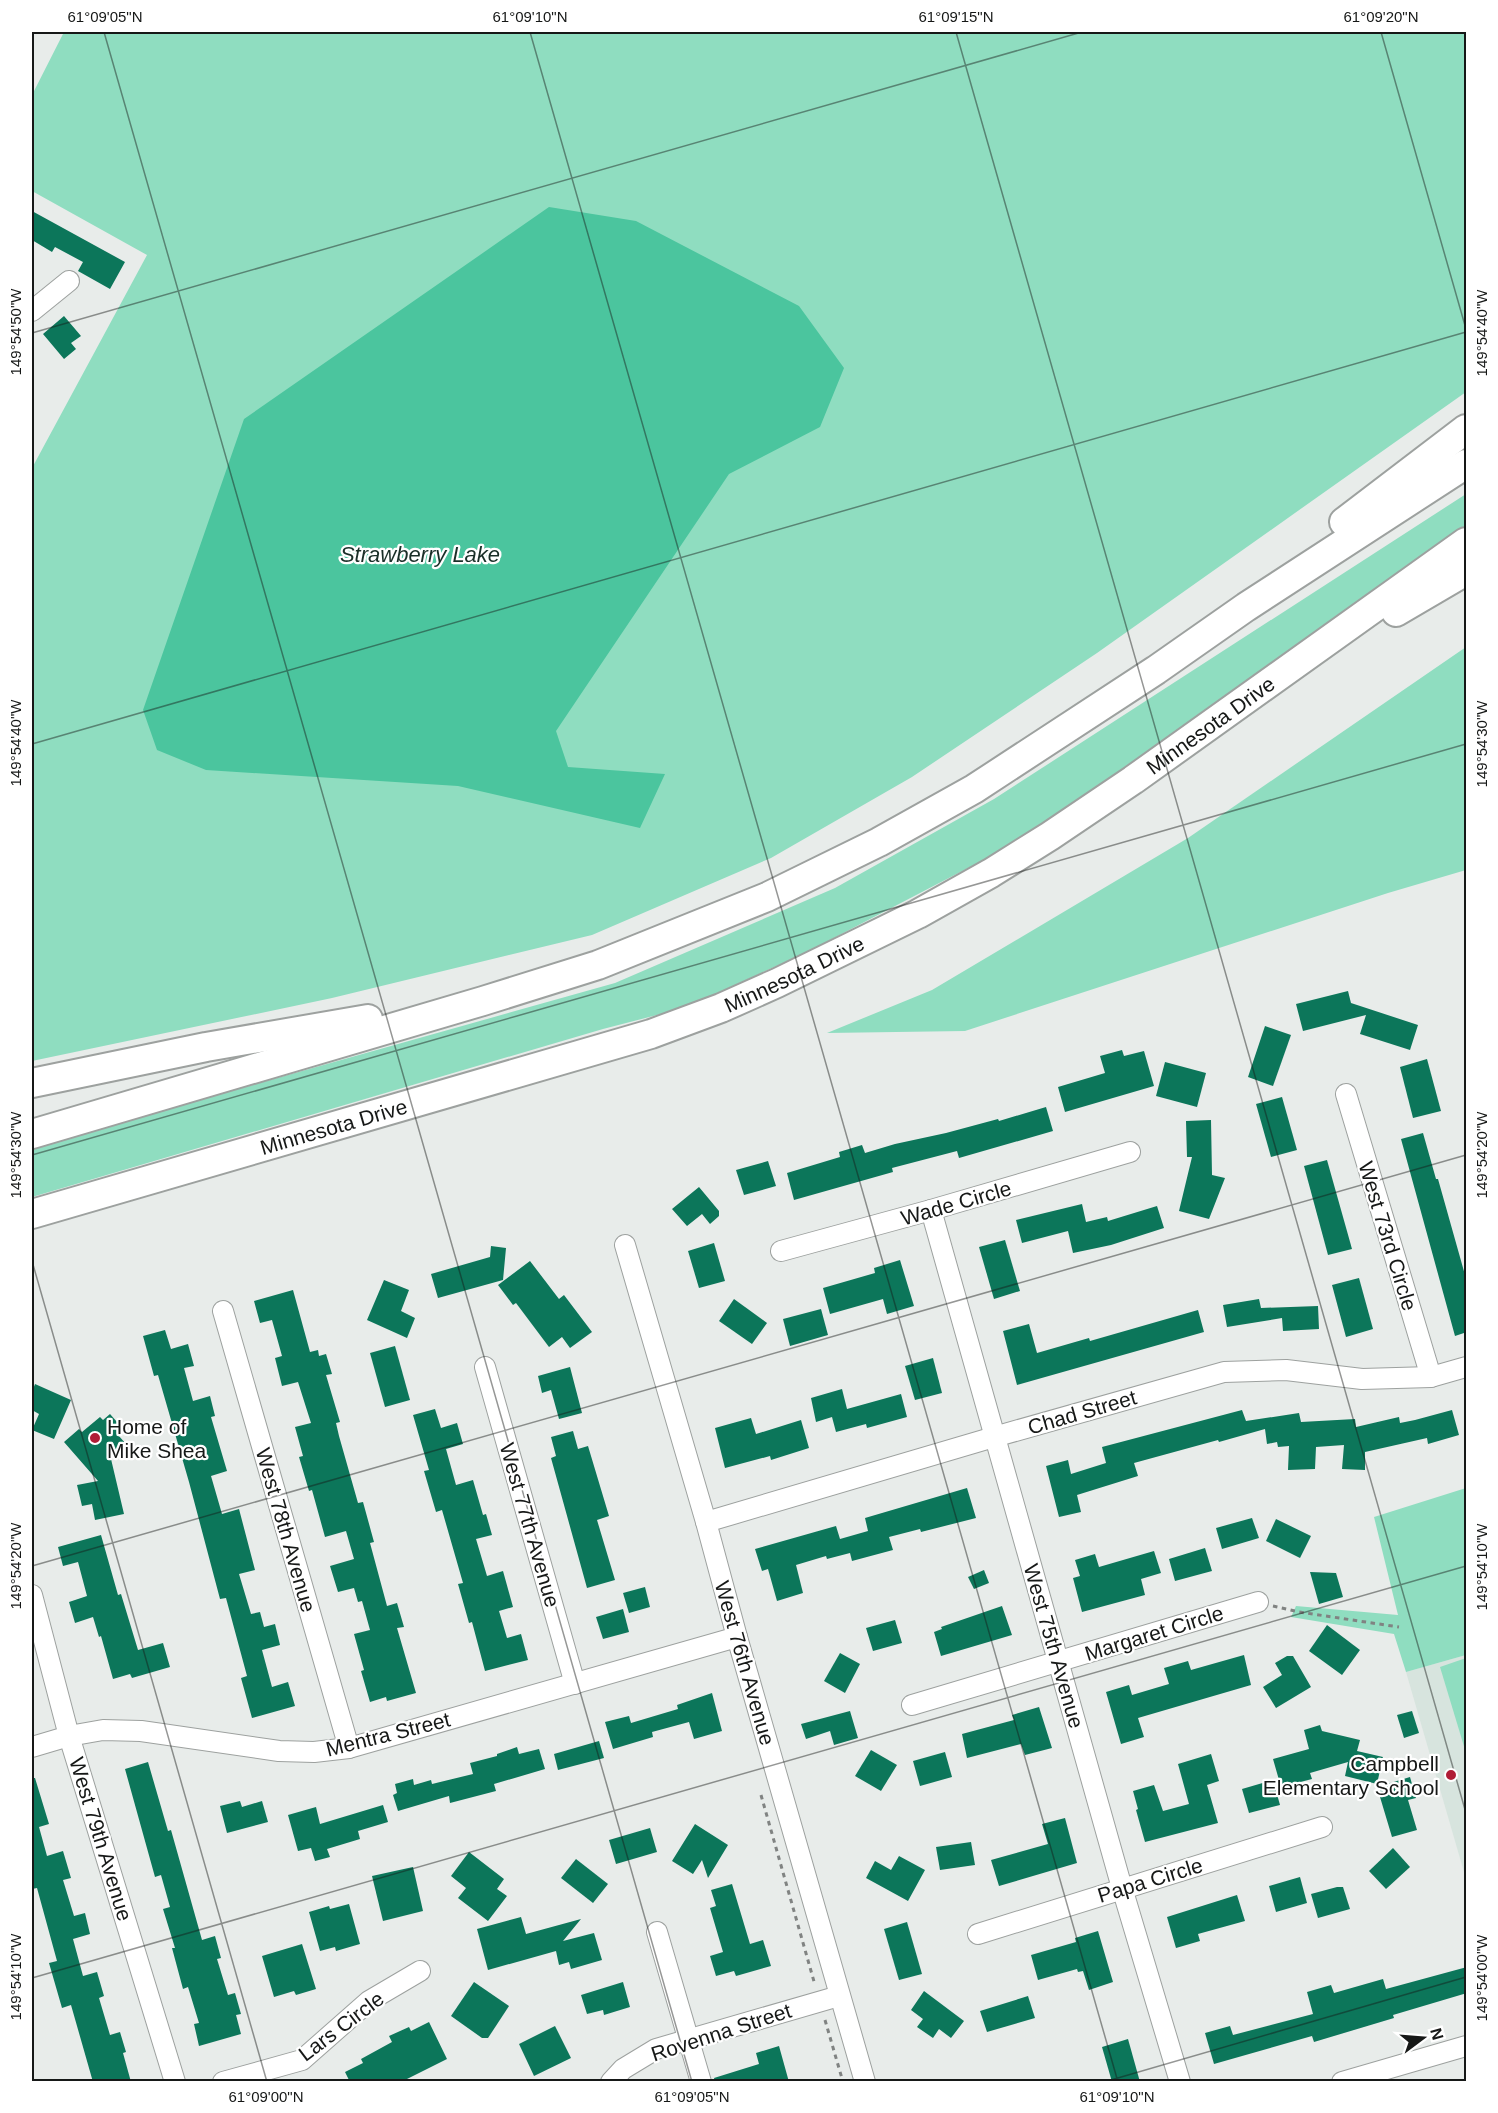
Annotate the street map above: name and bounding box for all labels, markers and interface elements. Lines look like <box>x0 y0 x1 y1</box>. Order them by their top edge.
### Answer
text: 61°09'05"N <box>67 8 143 25</box>
text: 61°09'10"N <box>492 8 568 25</box>
text: 61°09'15"N <box>918 8 994 25</box>
text: 61°09'20"N <box>1343 8 1419 25</box>
text: 149°54'50"W <box>7 288 24 375</box>
text: 149°54'40"W <box>1473 289 1490 376</box>
water label: Strawberry Lake <box>340 542 500 567</box>
street label: Minnesota Drive <box>1142 671 1279 778</box>
text: 149°54'40"W <box>7 699 24 786</box>
text: 149°54'30"W <box>1473 700 1490 787</box>
street label: Minnesota Drive <box>721 931 868 1017</box>
street label: Minnesota Drive <box>257 1094 410 1159</box>
text: 149°54'30"W <box>7 1111 24 1198</box>
text: 149°54'20"W <box>1473 1111 1490 1198</box>
street label: West 73rd Circle <box>1354 1159 1422 1313</box>
street label: Wade Circle <box>898 1176 1014 1230</box>
street label: Chad Street <box>1025 1385 1139 1439</box>
place label: Home of Mike Shea <box>107 1415 207 1462</box>
marker: Home of Mike Shea <box>88 1431 102 1445</box>
street label: West 77th Avenue <box>496 1440 564 1610</box>
street label: West 78th Avenue <box>252 1445 320 1615</box>
text: 149°54'20"W <box>7 1522 24 1609</box>
text: 149°54'10"W <box>1473 1523 1490 1610</box>
street label: West 75th Avenue <box>1020 1561 1088 1731</box>
street label: West 76th Avenue <box>711 1578 779 1748</box>
street label: Margaret Circle <box>1082 1601 1226 1665</box>
street label: Mentra Street <box>323 1707 453 1761</box>
place label: Campbell Elementary School <box>1263 1752 1439 1799</box>
street label: West 79th Avenue <box>65 1755 137 1923</box>
marker: Campbell Elementary School <box>1444 1768 1458 1782</box>
street label: Papa Circle <box>1095 1853 1205 1907</box>
text: 149°54'10"W <box>7 1933 24 2020</box>
text: 149°54'00"W <box>1473 1934 1490 2021</box>
street label: Lars Circle <box>294 1987 388 2065</box>
street label: Rovenna Street <box>648 1998 794 2065</box>
north arrow <box>1393 2008 1453 2068</box>
text: N <box>1427 2026 1447 2042</box>
text: 61°09'00"N <box>228 2088 304 2105</box>
text: 61°09'05"N <box>654 2088 730 2105</box>
text: 61°09'10"N <box>1079 2088 1155 2105</box>

